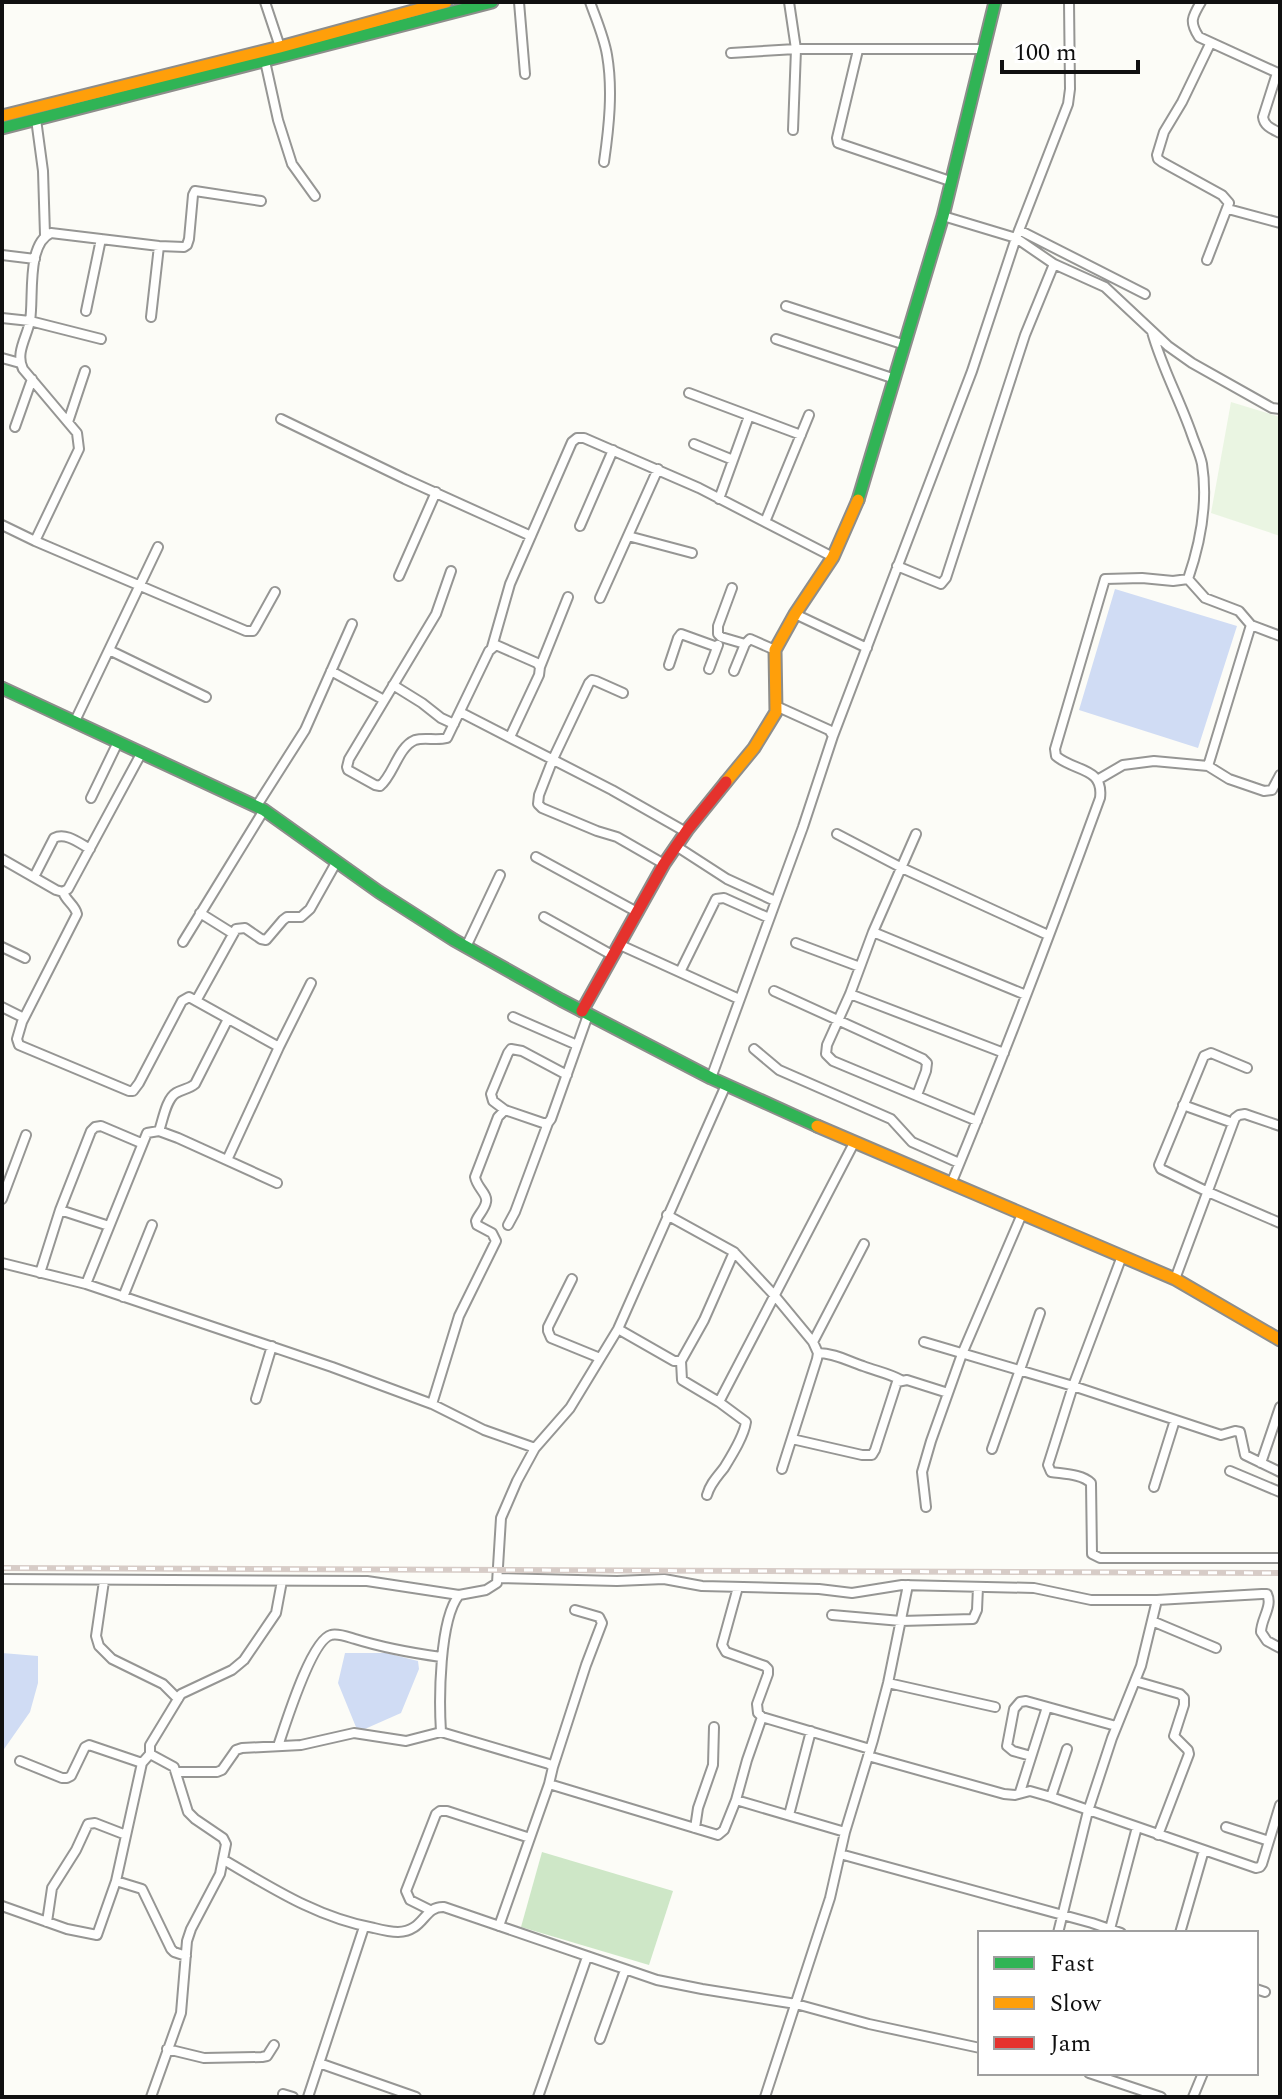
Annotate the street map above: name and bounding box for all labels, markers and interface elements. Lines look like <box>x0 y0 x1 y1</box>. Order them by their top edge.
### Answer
scale bar <box>1002 24 1138 74</box>
text: 100 m <box>1014 35 1077 71</box>
legend <box>978 1931 1258 2075</box>
text: Fast <box>1050 1946 1095 1982</box>
text: Slow <box>1050 1986 1102 2022</box>
text: Jam <box>1050 2026 1091 2062</box>

